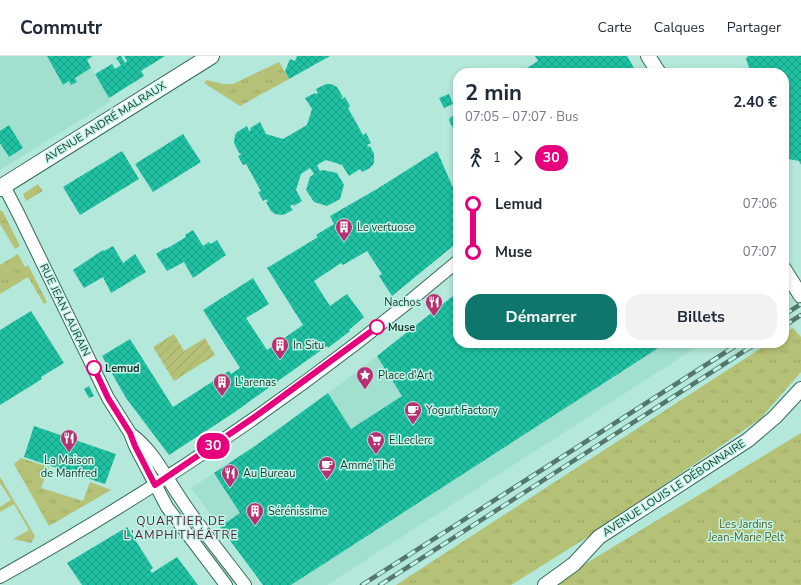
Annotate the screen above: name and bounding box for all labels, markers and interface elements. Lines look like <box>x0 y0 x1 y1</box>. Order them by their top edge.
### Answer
text: Commutr <box>20 15 102 41</box>
text: Carte <box>598 18 632 37</box>
text: Calques <box>654 18 705 37</box>
text: Partager <box>727 18 781 37</box>
street label: AVENUE ANDRÉ MALRAUX <box>41 77 170 166</box>
text: 2 min <box>465 78 522 108</box>
text: 2.40 € <box>733 92 777 112</box>
text: 07:05 – 07:07 · Bus <box>465 108 579 126</box>
icon: walk <box>465 147 487 169</box>
icon: forward <box>507 147 529 169</box>
text: 30 <box>543 148 560 167</box>
text: 1 <box>493 149 501 167</box>
text: Lemud <box>495 194 542 214</box>
text: 07:06 <box>743 195 777 213</box>
building icon: Le vertuose <box>334 217 354 242</box>
place label: Le vertuose <box>357 220 415 235</box>
text: Muse <box>495 242 532 262</box>
text: 07:07 <box>743 243 777 261</box>
street label: RUE JEAN LAURAIN <box>36 261 94 359</box>
restaurant icon: Nachos <box>424 292 444 317</box>
button: Démarrer <box>465 294 617 340</box>
button: Billets <box>625 294 777 340</box>
place label: Nachos <box>384 295 421 310</box>
marker: Muse <box>369 319 385 335</box>
place label: Muse <box>388 320 415 335</box>
building icon: In Situ <box>270 335 290 360</box>
place label: In Situ <box>293 338 324 353</box>
marker: Lemud <box>86 360 102 376</box>
place label: Lemud <box>105 361 140 376</box>
place icon: Place d'Art <box>355 365 375 390</box>
place label: Place d'Art <box>378 368 433 383</box>
building icon: L'arenas <box>212 372 232 397</box>
place label: L'arenas <box>235 375 276 390</box>
cafe icon: Yogurt Factory <box>403 400 423 425</box>
place label: Yogurt Factory <box>425 403 498 418</box>
restaurant icon: La Maison de Manfred <box>59 428 79 453</box>
supermarket icon: E.Leclerc <box>366 430 386 455</box>
line badge: 30 <box>195 433 231 459</box>
place label: E.Leclerc <box>389 433 433 448</box>
street label: AVENUE LOUIS LE DÉBONNAIRE <box>599 435 748 540</box>
text: 30 <box>205 436 221 455</box>
place label: La Maison de Manfred <box>41 453 97 481</box>
cafe icon: Ammé Thé <box>317 455 337 480</box>
place label: Ammé Thé <box>340 458 394 473</box>
restaurant icon: Au Bureau <box>220 463 240 488</box>
place label: Au Bureau <box>243 466 295 481</box>
building icon: Sérénissime <box>245 501 265 526</box>
place label: Sérénissime <box>268 504 328 519</box>
district label: QUARTIER DE L'AMPHITHÉÂTRE <box>123 513 239 543</box>
park label: Les Jardins Jean-Marie Pelt <box>707 517 784 545</box>

